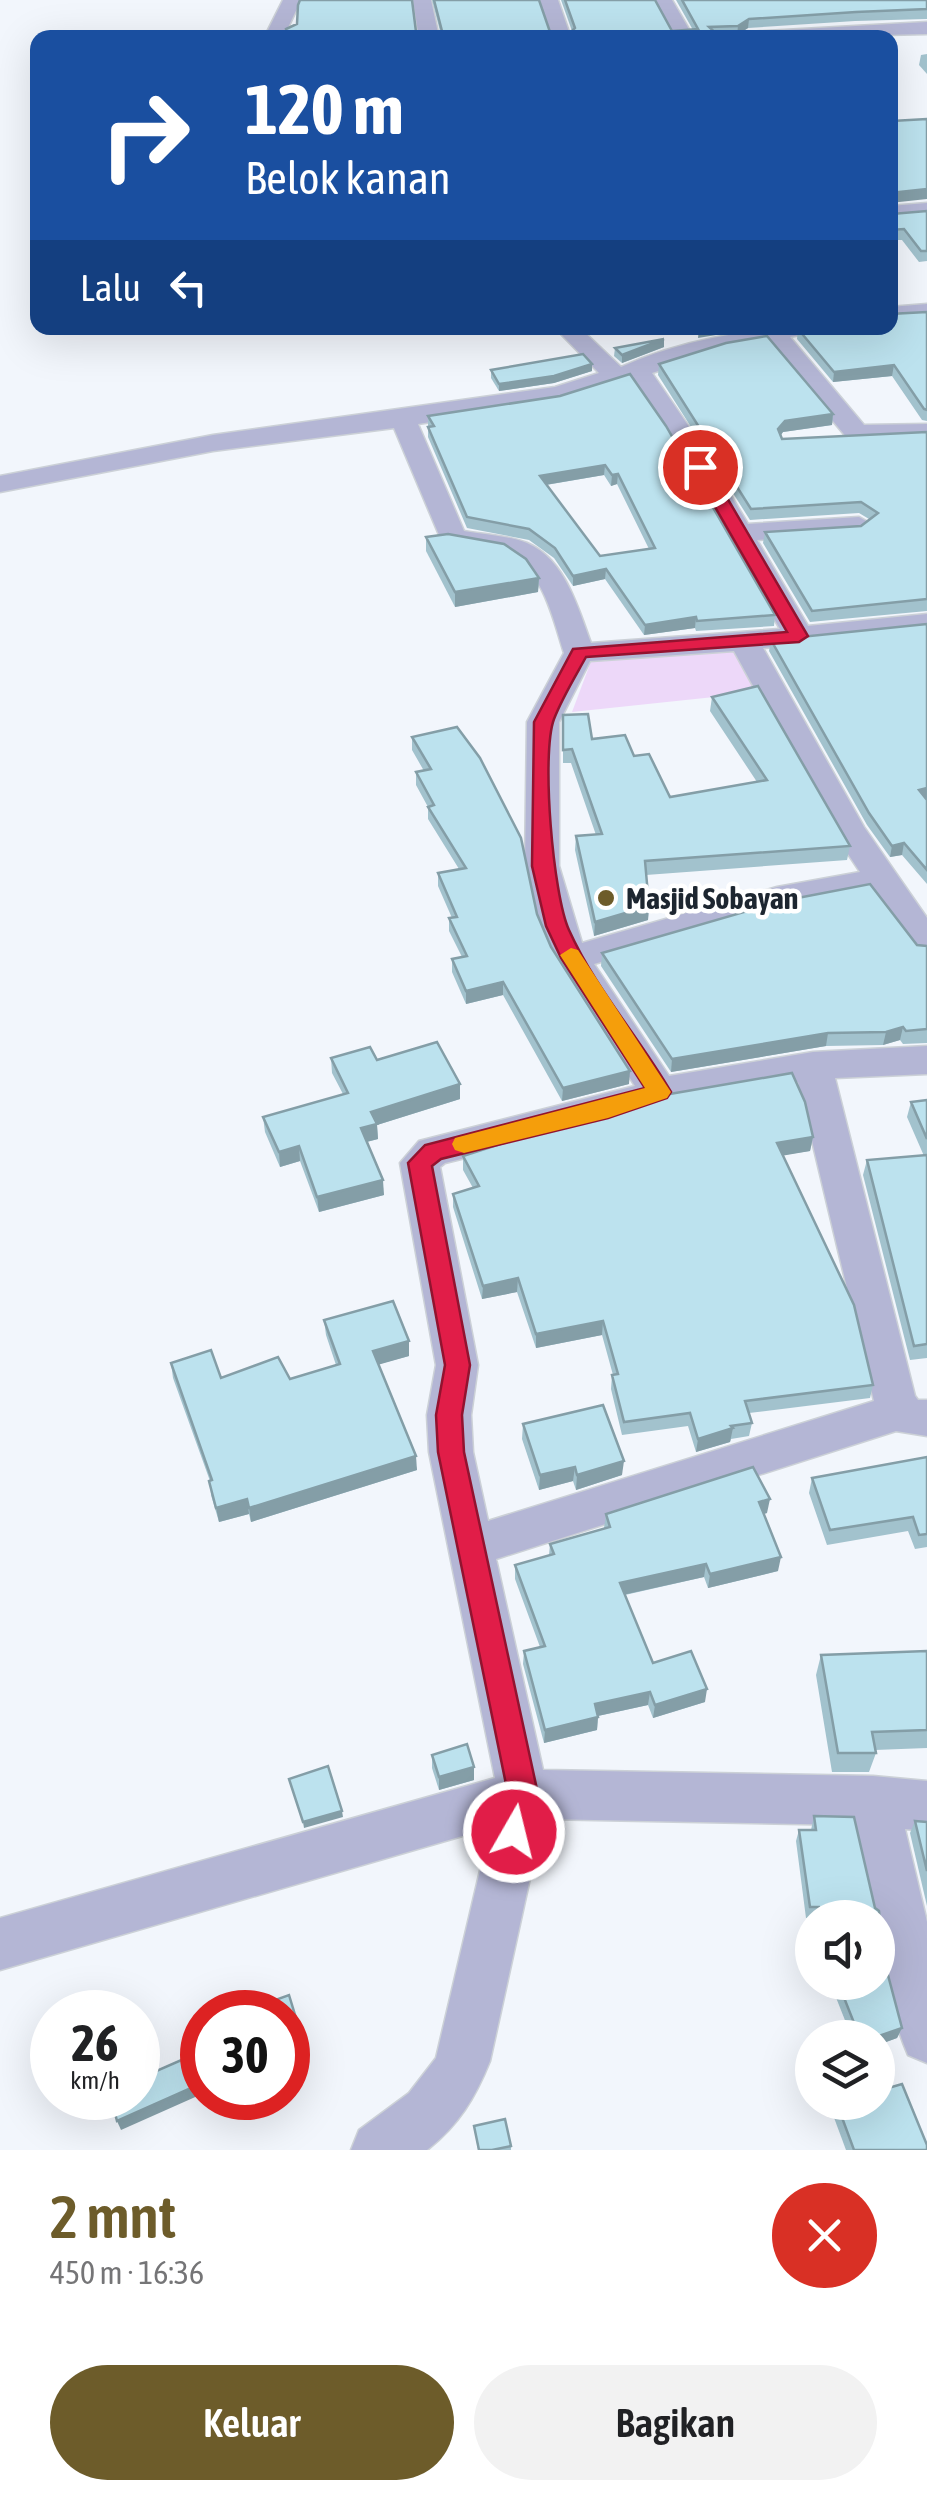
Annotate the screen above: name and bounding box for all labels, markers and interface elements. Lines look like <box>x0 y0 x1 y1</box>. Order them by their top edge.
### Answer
text: 120 m <box>245 69 404 149</box>
icon: right <box>80 70 210 200</box>
text: Belok kanan <box>245 152 451 204</box>
icon: left <box>161 260 216 315</box>
text: Lalu <box>80 266 141 309</box>
pin <box>658 425 743 510</box>
icon: arrive <box>673 440 728 495</box>
place label: Masjid Sobayan <box>626 881 798 915</box>
marker: Masjid Sobayan <box>595 887 617 909</box>
position arrow <box>462 1780 566 1884</box>
map controls <box>795 1900 895 2120</box>
button: sound <box>795 1900 895 2000</box>
speed limit sign: 30 <box>180 1990 310 2120</box>
text: 26 <box>71 2014 118 2072</box>
button: layers <box>795 2020 895 2120</box>
text: km/h <box>70 2066 120 2094</box>
text: 2 mnt <box>50 2182 176 2251</box>
button: close <box>772 2183 877 2288</box>
text: 450 m · 16:36 <box>50 2254 204 2291</box>
button: Keluar <box>50 2365 454 2480</box>
button: Bagikan <box>474 2365 877 2480</box>

